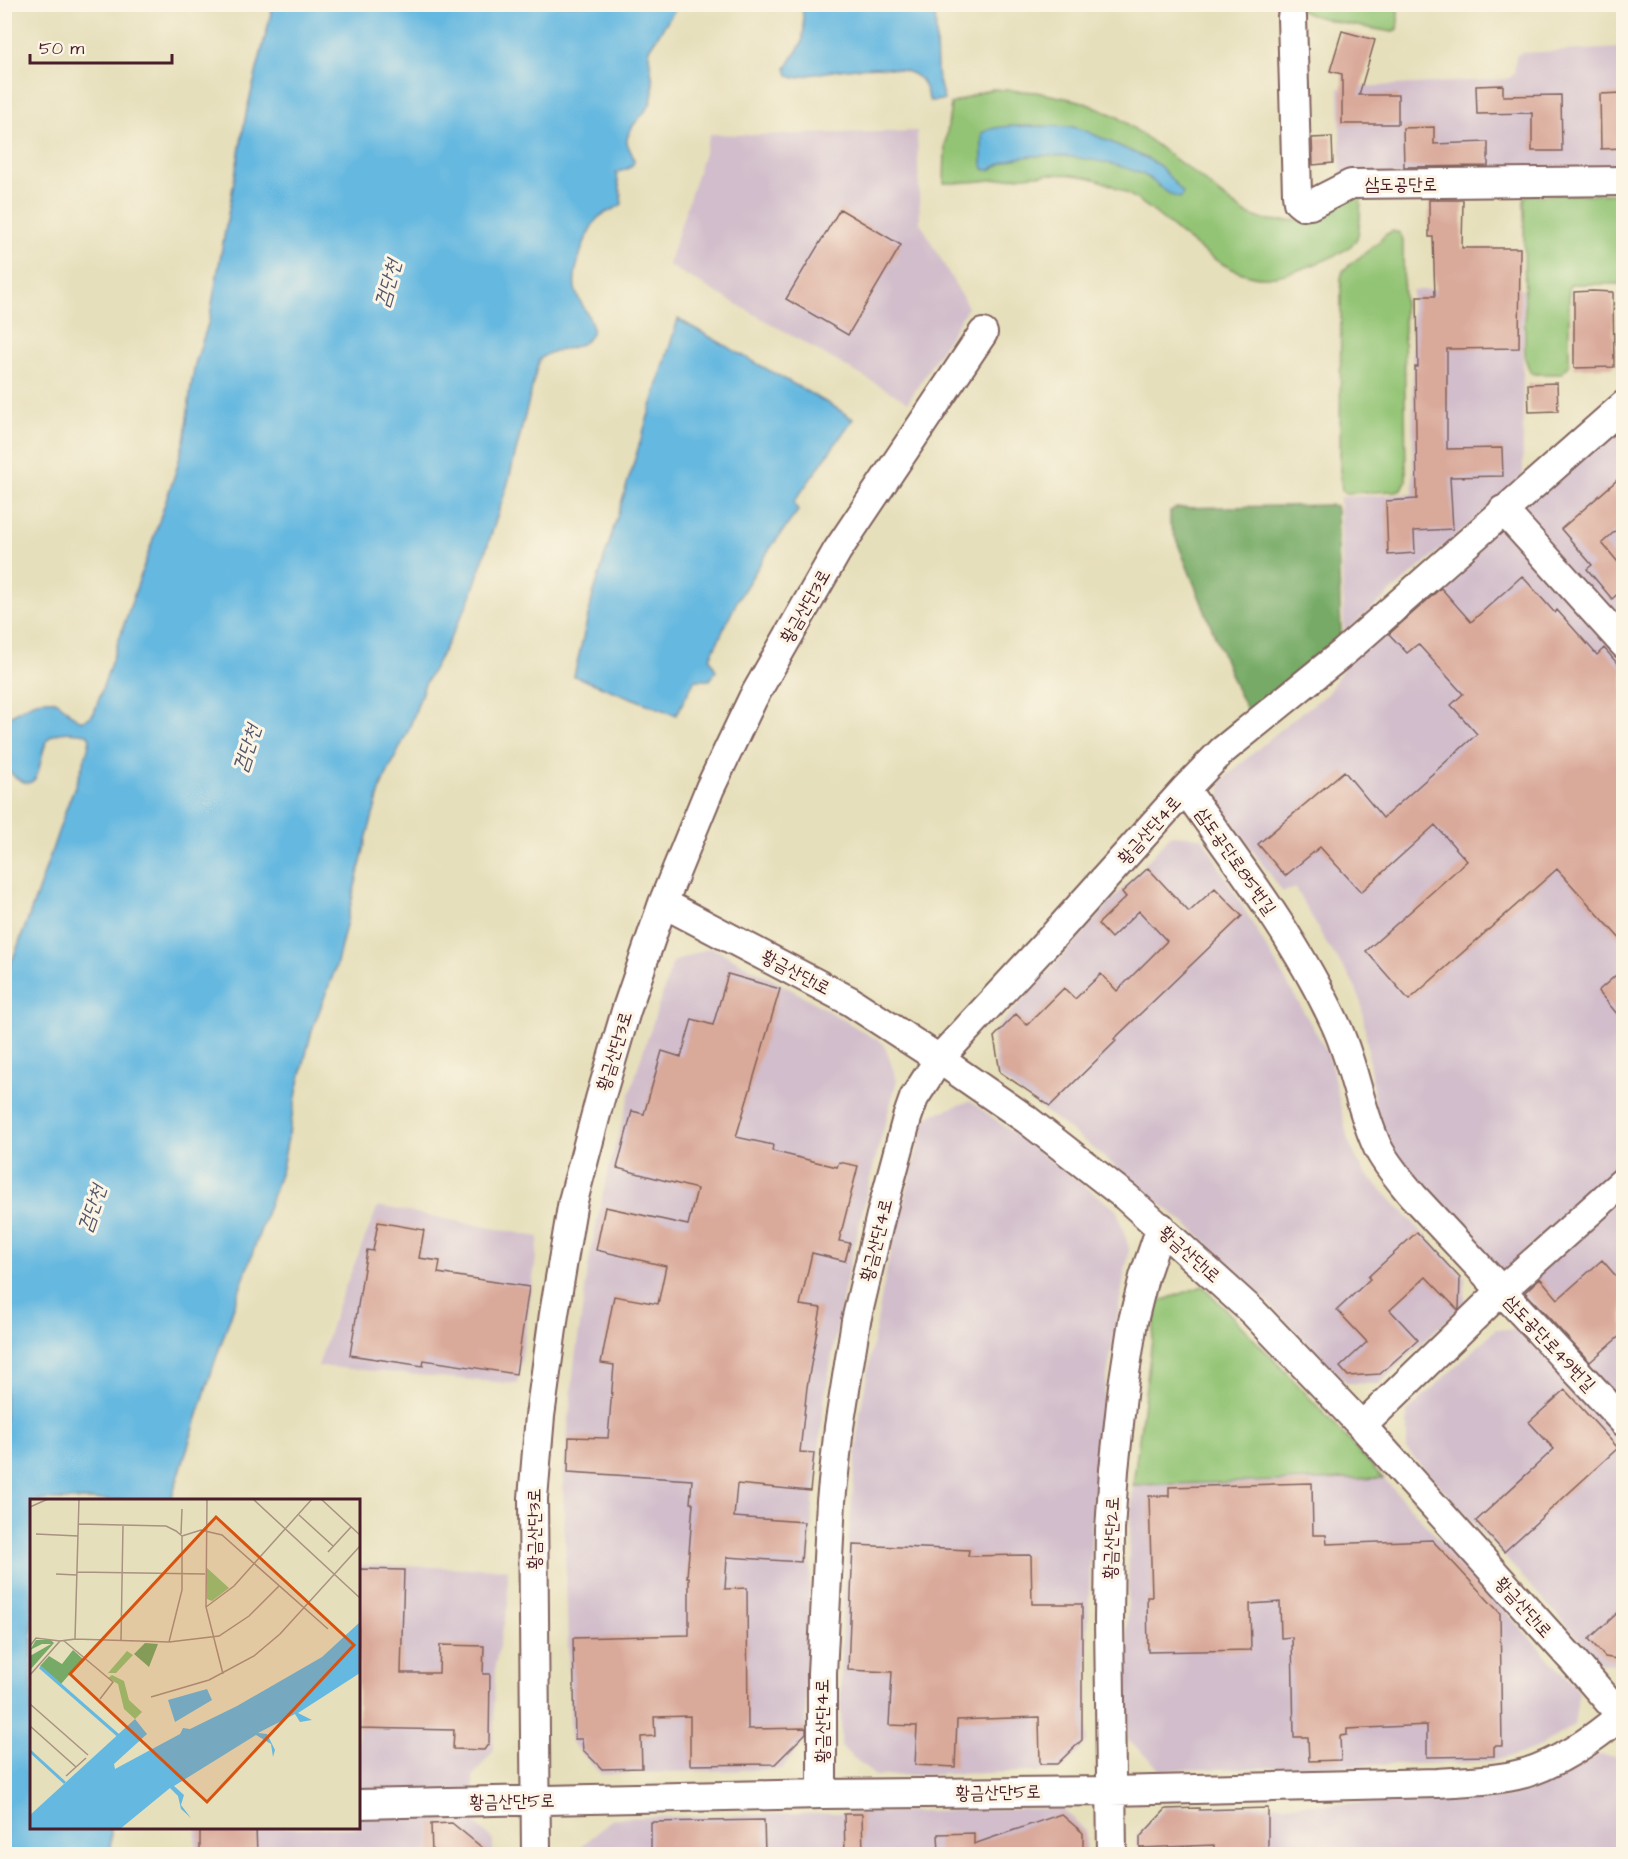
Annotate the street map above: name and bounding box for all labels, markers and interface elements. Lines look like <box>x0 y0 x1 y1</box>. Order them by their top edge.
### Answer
scale bar <box>30 27 172 65</box>
text: 50 m <box>39 36 84 61</box>
street label: 삼도공단로 <box>1365 172 1437 197</box>
water label: 검단천 <box>368 254 409 310</box>
street label: 황금산단3로 <box>774 565 837 648</box>
water label: 검단천 <box>226 719 268 776</box>
street label: 황금산단4로 <box>1112 791 1187 870</box>
street label: 삼도공단로85번길 <box>1189 803 1282 920</box>
street label: 황금산단1로 <box>757 944 835 1001</box>
street label: 황금산단3로 <box>591 1008 638 1094</box>
water label: 검단천 <box>71 1179 114 1236</box>
street label: 황금산단4로 <box>854 1196 899 1284</box>
street label: 황금산단1로 <box>1154 1220 1226 1289</box>
street label: 삼도공단로49번길 <box>1498 1290 1601 1398</box>
street label: 황금산단3로 <box>522 1488 547 1570</box>
street label: 황금산단2로 <box>1098 1496 1125 1580</box>
inset map <box>30 1499 360 1829</box>
street label: 황금산단1로 <box>1489 1571 1558 1643</box>
street label: 황금산단4로 <box>810 1679 835 1763</box>
street label: 황금산단5로 <box>955 1779 1041 1806</box>
street label: 황금산단5로 <box>469 1788 555 1815</box>

